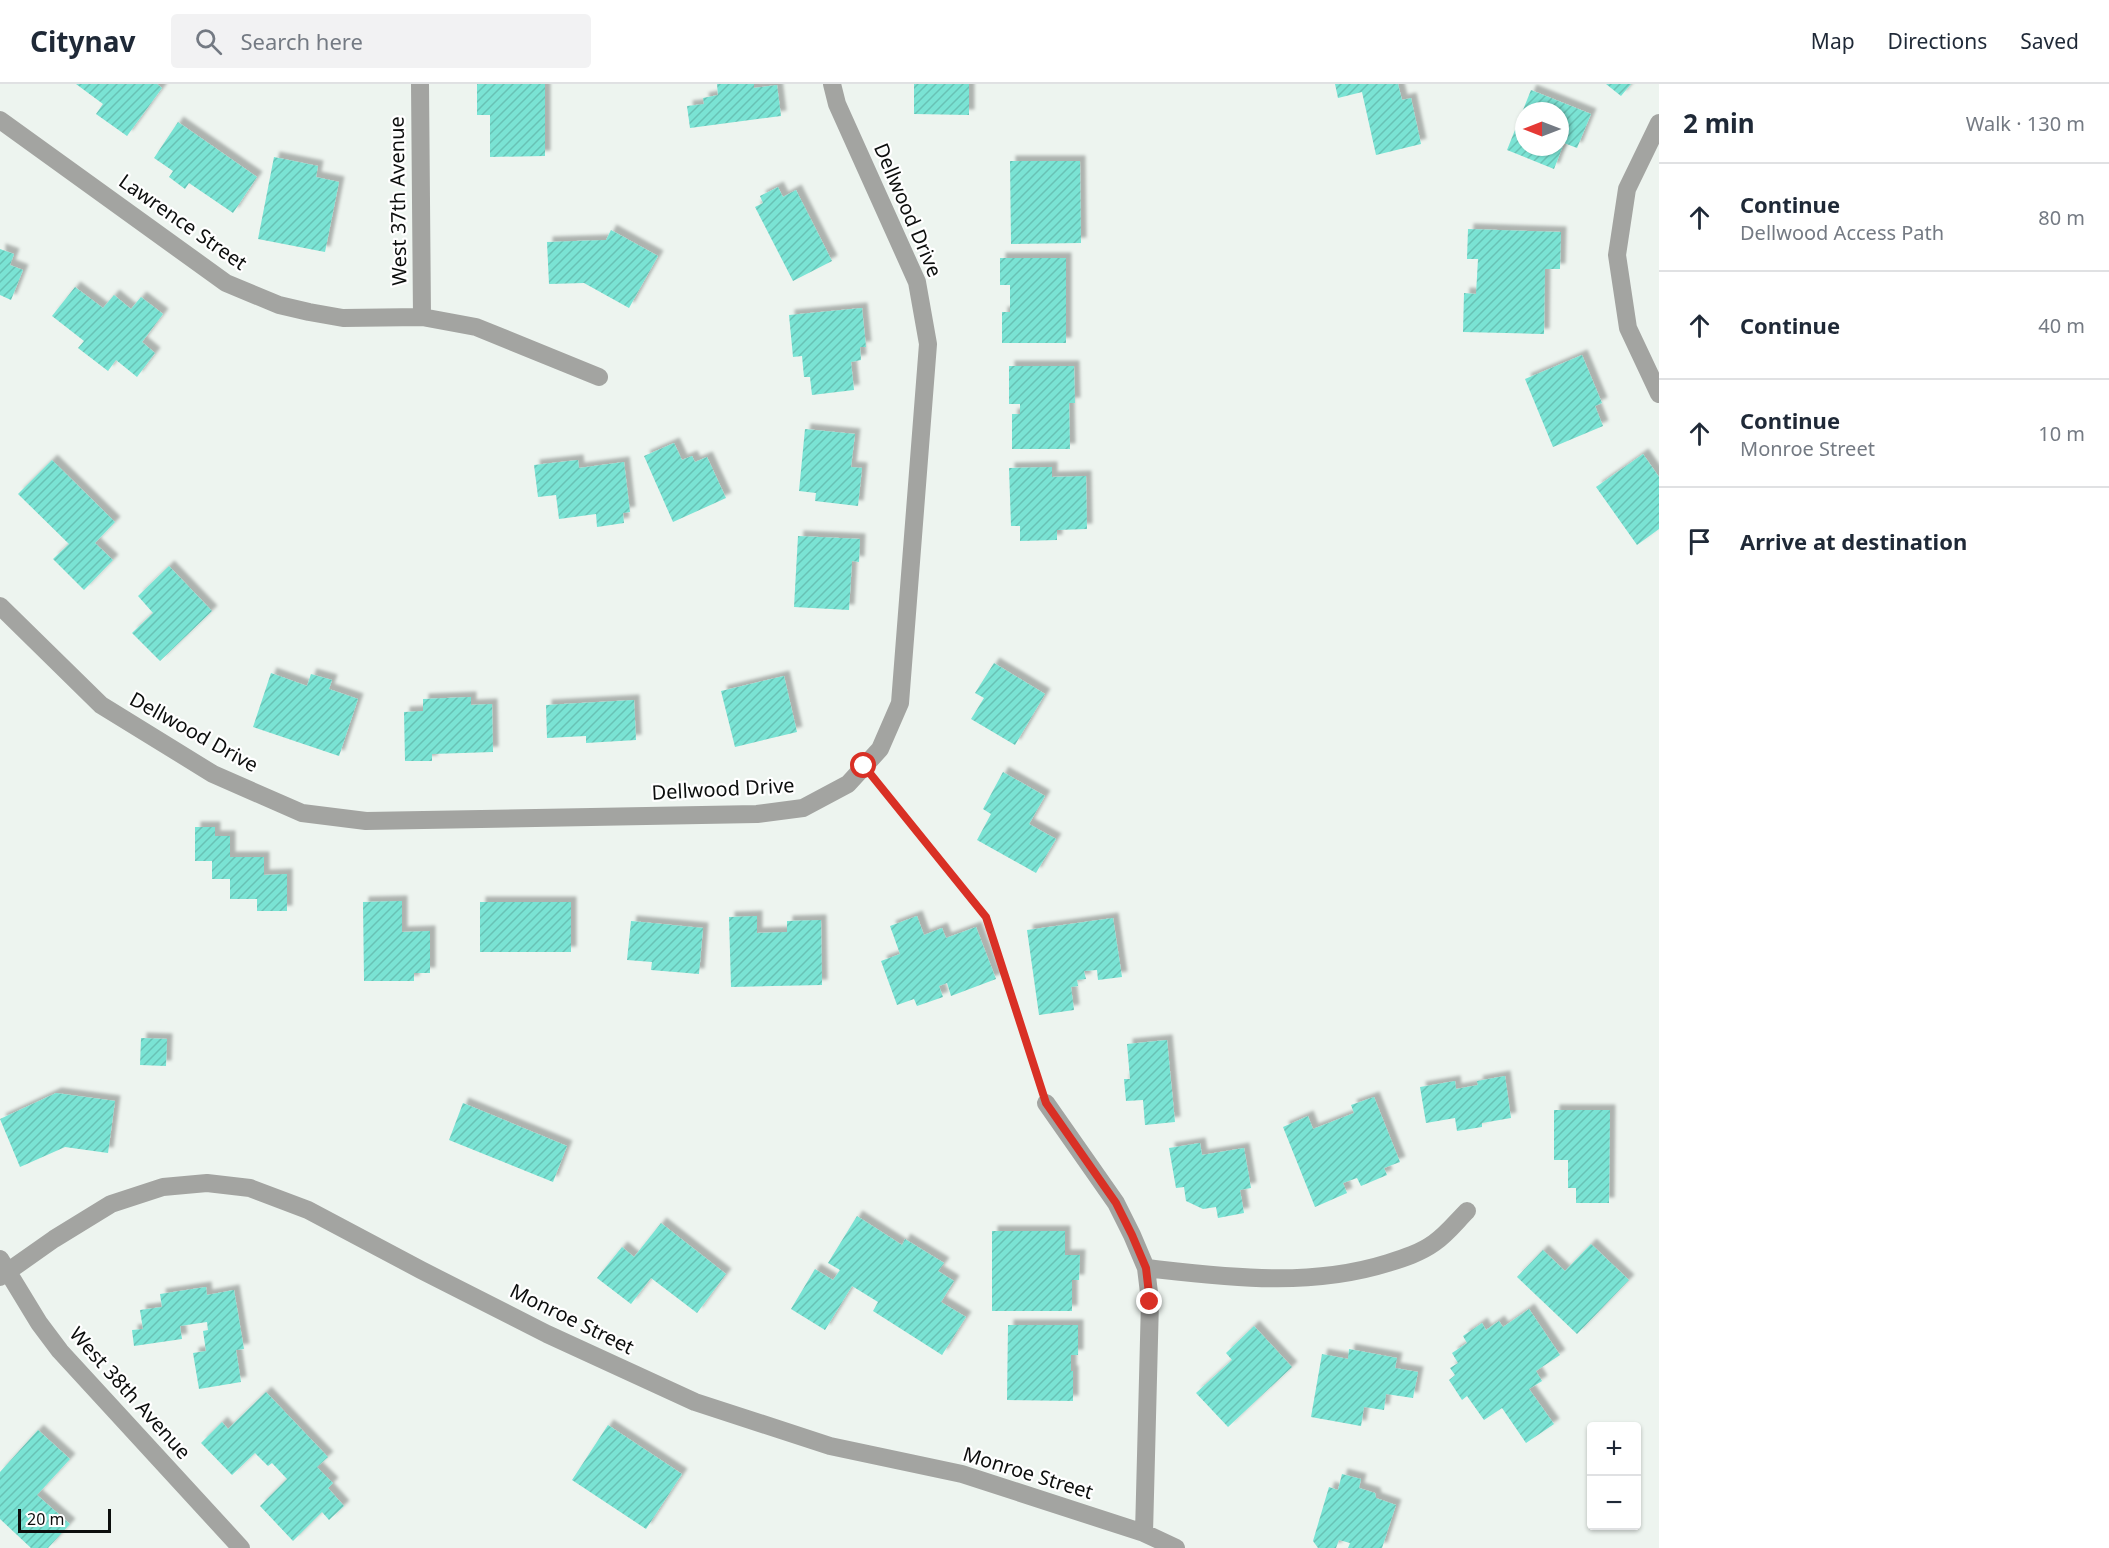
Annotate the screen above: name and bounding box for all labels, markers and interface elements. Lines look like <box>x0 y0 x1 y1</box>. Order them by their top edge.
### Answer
search box <box>171 14 591 68</box>
text: Citynav <box>30 22 135 60</box>
icon: search <box>192 25 225 58</box>
text: Search here <box>240 26 363 56</box>
text: Map <box>1811 27 1855 55</box>
text: Directions <box>1888 27 1987 55</box>
text: Saved <box>2020 27 2079 55</box>
north arrow <box>1515 102 1569 156</box>
text: 2 min <box>1683 105 1755 141</box>
text: Walk · 130 m <box>1966 110 2085 137</box>
street label: West 37th Avenue <box>383 116 412 286</box>
street label: Dellwood Drive <box>868 139 949 281</box>
street label: Lawrence Street <box>114 167 253 276</box>
text: Continue <box>1740 189 1840 219</box>
icon: ahead <box>1683 201 1716 234</box>
text: 80 m <box>2038 204 2085 231</box>
text: Dellwood Access Path <box>1740 219 1944 246</box>
icon: ahead <box>1683 309 1716 342</box>
text: Continue <box>1740 310 1840 340</box>
text: 40 m <box>2038 312 2085 339</box>
text: Continue <box>1740 405 1840 435</box>
icon: ahead <box>1683 417 1716 450</box>
text: 10 m <box>2038 420 2085 447</box>
text: Monroe Street <box>1740 435 1875 462</box>
icon: arrive <box>1683 525 1716 558</box>
text: Arrive at destination <box>1740 526 1967 556</box>
street label: Dellwood Drive <box>125 685 263 778</box>
route start <box>850 752 876 778</box>
street label: Dellwood Drive <box>651 771 795 806</box>
street label: Monroe Street <box>506 1277 639 1360</box>
route end <box>1136 1288 1162 1314</box>
street label: West 38th Avenue <box>64 1321 197 1465</box>
map controls <box>1587 1422 1641 1530</box>
button: + <box>1587 1422 1641 1476</box>
street label: Monroe Street <box>960 1440 1097 1505</box>
button: − <box>1587 1476 1641 1530</box>
scale bar <box>18 1506 111 1534</box>
text: 20 m <box>27 1508 64 1530</box>

